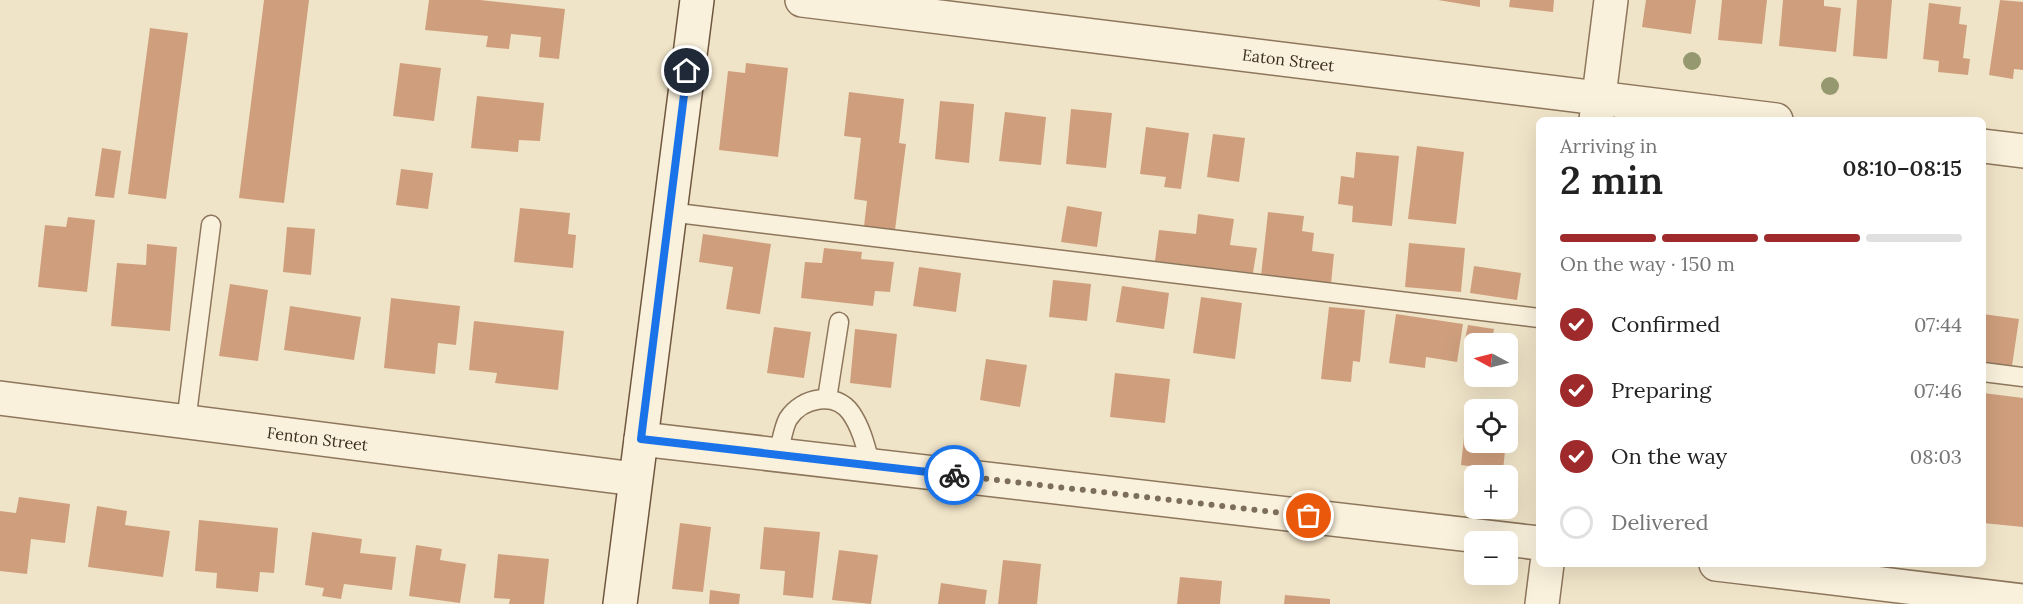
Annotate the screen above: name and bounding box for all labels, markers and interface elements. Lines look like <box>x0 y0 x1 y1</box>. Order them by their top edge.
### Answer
street label: Eaton Street <box>1241 44 1337 76</box>
pin <box>661 45 712 96</box>
icon: home <box>670 54 703 87</box>
text: Arriving in <box>1560 133 1657 158</box>
text: 08:10–08:15 <box>1843 154 1962 182</box>
text: 2 min <box>1560 155 1663 205</box>
text: On the way · 150 m <box>1560 251 1735 276</box>
icon: check <box>1560 308 1593 341</box>
text: Confirmed <box>1611 310 1720 338</box>
text: 07:44 <box>1914 312 1962 337</box>
north arrow <box>1464 333 1518 387</box>
map controls <box>1464 333 1518 585</box>
icon: check <box>1560 374 1593 407</box>
text: Preparing <box>1611 376 1711 404</box>
text: 07:46 <box>1913 378 1962 403</box>
button: locate <box>1464 399 1518 453</box>
street label: Fenton Street <box>266 422 370 455</box>
icon: check <box>1560 440 1593 473</box>
text: On the way <box>1611 442 1727 470</box>
text: 08:03 <box>1910 444 1962 469</box>
courier <box>924 445 984 505</box>
icon: bike <box>938 459 971 492</box>
button: + <box>1464 465 1518 519</box>
pin <box>1283 490 1334 541</box>
icon: bag <box>1292 499 1325 532</box>
text: Delivered <box>1611 508 1709 536</box>
button: − <box>1464 531 1518 585</box>

